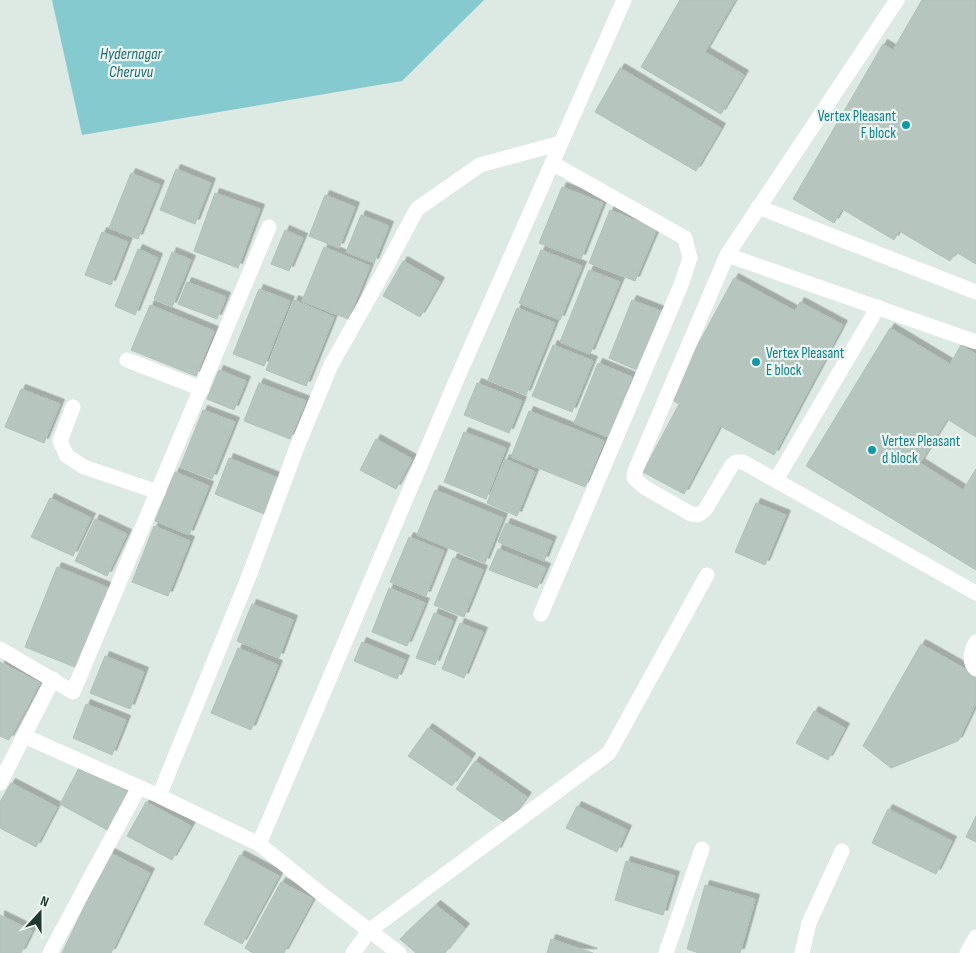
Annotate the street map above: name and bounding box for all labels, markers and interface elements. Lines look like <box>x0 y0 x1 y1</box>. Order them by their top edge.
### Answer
water label: Hydernagar Cheruvu <box>100 45 162 82</box>
place label: Vertex Pleasant F block <box>818 107 896 143</box>
marker: Vertex Pleasant F block <box>900 119 912 131</box>
place label: Vertex Pleasant E block <box>766 344 845 380</box>
marker: Vertex Pleasant E block <box>750 356 762 368</box>
place label: Vertex Pleasant d block <box>882 432 961 468</box>
marker: Vertex Pleasant d block <box>866 444 878 456</box>
north arrow <box>15 888 65 938</box>
text: N <box>38 892 51 911</box>

